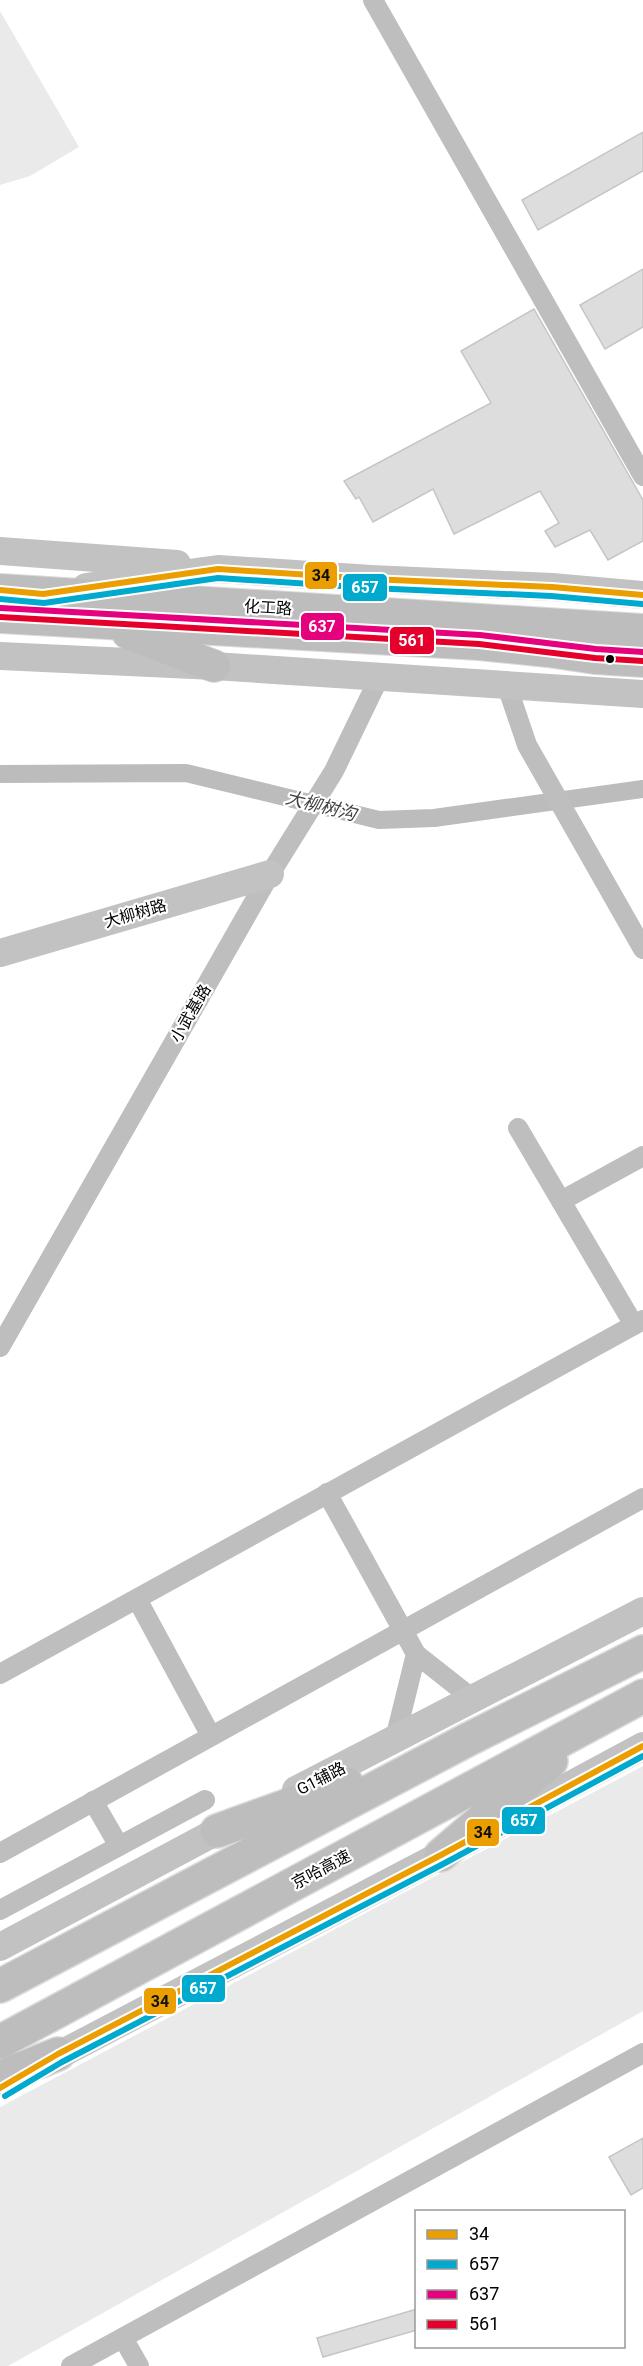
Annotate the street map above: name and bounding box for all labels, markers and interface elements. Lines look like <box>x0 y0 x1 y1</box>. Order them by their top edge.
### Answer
line badge: 34 <box>304 561 338 590</box>
text: 34 <box>312 566 330 585</box>
line badge: 657 <box>342 573 388 602</box>
text: 657 <box>351 578 379 597</box>
street label: 化工路 <box>244 597 292 618</box>
line badge: 637 <box>300 612 345 641</box>
text: 637 <box>308 617 336 636</box>
line badge: 561 <box>389 626 435 655</box>
text: 561 <box>398 631 426 650</box>
unlabelled marker <box>604 653 616 665</box>
water label: 大柳树沟 <box>284 787 361 825</box>
street label: 大柳树路 <box>102 896 169 931</box>
street label: 小武基路 <box>166 981 215 1046</box>
street label: G1辅路 <box>294 1758 349 1799</box>
line badge: 657 <box>501 1806 546 1835</box>
text: 657 <box>510 1811 538 1830</box>
line badge: 34 <box>466 1818 500 1847</box>
text: 34 <box>474 1823 492 1842</box>
street label: 京哈高速 <box>289 1846 354 1893</box>
line badge: 657 <box>181 1974 226 2003</box>
text: 657 <box>189 1979 217 1998</box>
line badge: 34 <box>143 1987 177 2015</box>
text: 34 <box>151 1992 169 2011</box>
legend <box>415 2210 625 2348</box>
text: 34 <box>469 2223 489 2244</box>
text: 657 <box>469 2253 499 2274</box>
text: 637 <box>469 2283 499 2304</box>
text: 561 <box>469 2313 499 2334</box>

